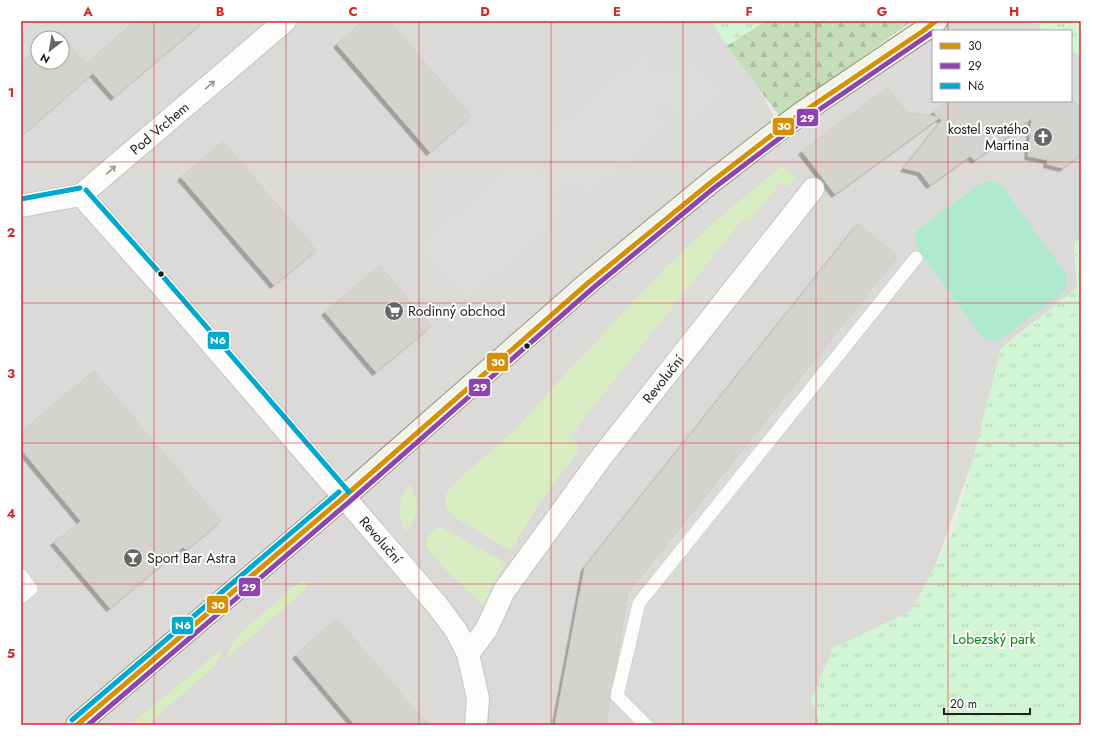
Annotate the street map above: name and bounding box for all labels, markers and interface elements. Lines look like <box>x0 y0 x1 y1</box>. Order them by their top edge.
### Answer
text: A <box>82 2 93 21</box>
text: B <box>216 2 225 21</box>
text: C <box>348 2 358 21</box>
text: D <box>480 2 490 21</box>
text: E <box>613 2 621 21</box>
text: F <box>745 2 753 21</box>
text: G <box>877 2 888 21</box>
text: H <box>1009 2 1019 21</box>
north arrow <box>30 30 70 70</box>
legend <box>932 30 1072 102</box>
text: 30 <box>968 37 982 55</box>
text: N <box>37 49 53 68</box>
text: 29 <box>968 57 982 75</box>
text: N6 <box>968 77 984 95</box>
one-way arrow <box>204 81 215 90</box>
text: 1 <box>8 83 14 102</box>
street label: Pod Vrchem <box>125 97 193 159</box>
line badge: 29 <box>796 108 819 127</box>
text: 29 <box>800 110 814 126</box>
line badge: 30 <box>772 117 795 136</box>
text: 30 <box>777 118 791 134</box>
place label: kostel svatého Martina <box>948 119 1029 155</box>
church icon: kostel svatého Martina <box>1032 126 1054 148</box>
one-way arrow <box>106 165 116 174</box>
text: 2 <box>7 223 15 242</box>
unlabelled marker <box>156 269 166 279</box>
supermarket icon: Rodinný obchod <box>383 300 405 322</box>
place label: Rodinný obchod <box>408 301 505 321</box>
line badge: N6 <box>207 331 230 350</box>
text: N6 <box>210 332 226 348</box>
unlabelled marker <box>522 341 532 351</box>
street label: Revoluční <box>638 350 689 408</box>
line badge: 30 <box>486 352 509 372</box>
text: 30 <box>491 354 505 370</box>
text: 3 <box>7 364 15 383</box>
line badge: 29 <box>468 378 491 397</box>
text: 29 <box>473 379 487 395</box>
text: 4 <box>6 504 16 523</box>
street label: Revoluční <box>355 512 408 569</box>
bar icon: Sport Bar Astra <box>122 547 144 569</box>
place label: Sport Bar Astra <box>147 548 236 568</box>
line badge: 29 <box>238 577 261 597</box>
text: 29 <box>242 579 256 595</box>
line badge: 30 <box>206 595 229 614</box>
text: 30 <box>211 597 225 613</box>
line badge: N6 <box>171 616 194 635</box>
text: N6 <box>175 617 191 633</box>
park label: Lobezský park <box>952 629 1037 649</box>
text: 5 <box>7 644 15 663</box>
scale bar <box>944 690 1030 716</box>
text: 20 m <box>950 695 977 713</box>

